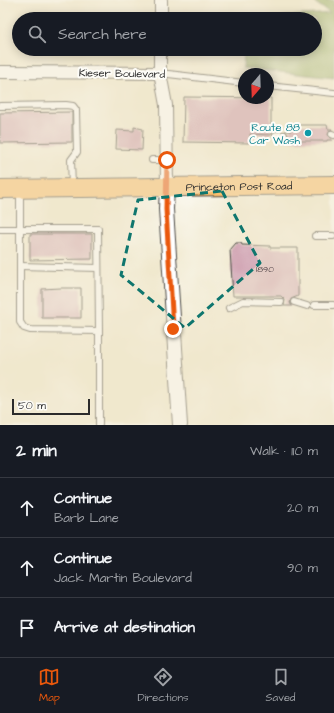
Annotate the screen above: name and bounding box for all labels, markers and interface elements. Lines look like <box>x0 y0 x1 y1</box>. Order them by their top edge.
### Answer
search box <box>12 12 322 56</box>
icon: search <box>26 23 48 45</box>
text: Search here <box>58 24 147 45</box>
street label: Kieser Boulevard <box>79 65 166 82</box>
north arrow <box>238 68 274 104</box>
place label: Route 88 Car Wash <box>249 120 301 148</box>
marker: Route 88 Car Wash <box>303 128 313 138</box>
route start <box>158 151 176 169</box>
street label: Princeton Post Road <box>186 178 293 195</box>
house number: 1890 <box>256 263 274 276</box>
route end <box>164 320 182 338</box>
scale bar <box>12 397 90 416</box>
text: 50 m <box>18 398 46 413</box>
text: 2 min <box>16 439 57 463</box>
text: Walk · 110 m <box>250 442 318 460</box>
text: Continue <box>54 488 112 509</box>
icon: ahead <box>16 497 38 519</box>
text: 20 m <box>287 499 318 517</box>
text: Barb Lane <box>54 509 119 527</box>
text: Continue <box>54 548 112 569</box>
icon: ahead <box>16 557 38 579</box>
text: 90 m <box>287 559 318 577</box>
text: Jack Martin Boulevard <box>54 569 192 587</box>
icon: arrive <box>16 617 38 639</box>
text: Arrive at destination <box>54 617 195 638</box>
tab: Map <box>38 666 60 705</box>
tab: Directions <box>137 666 189 705</box>
tab: Saved <box>266 666 296 705</box>

